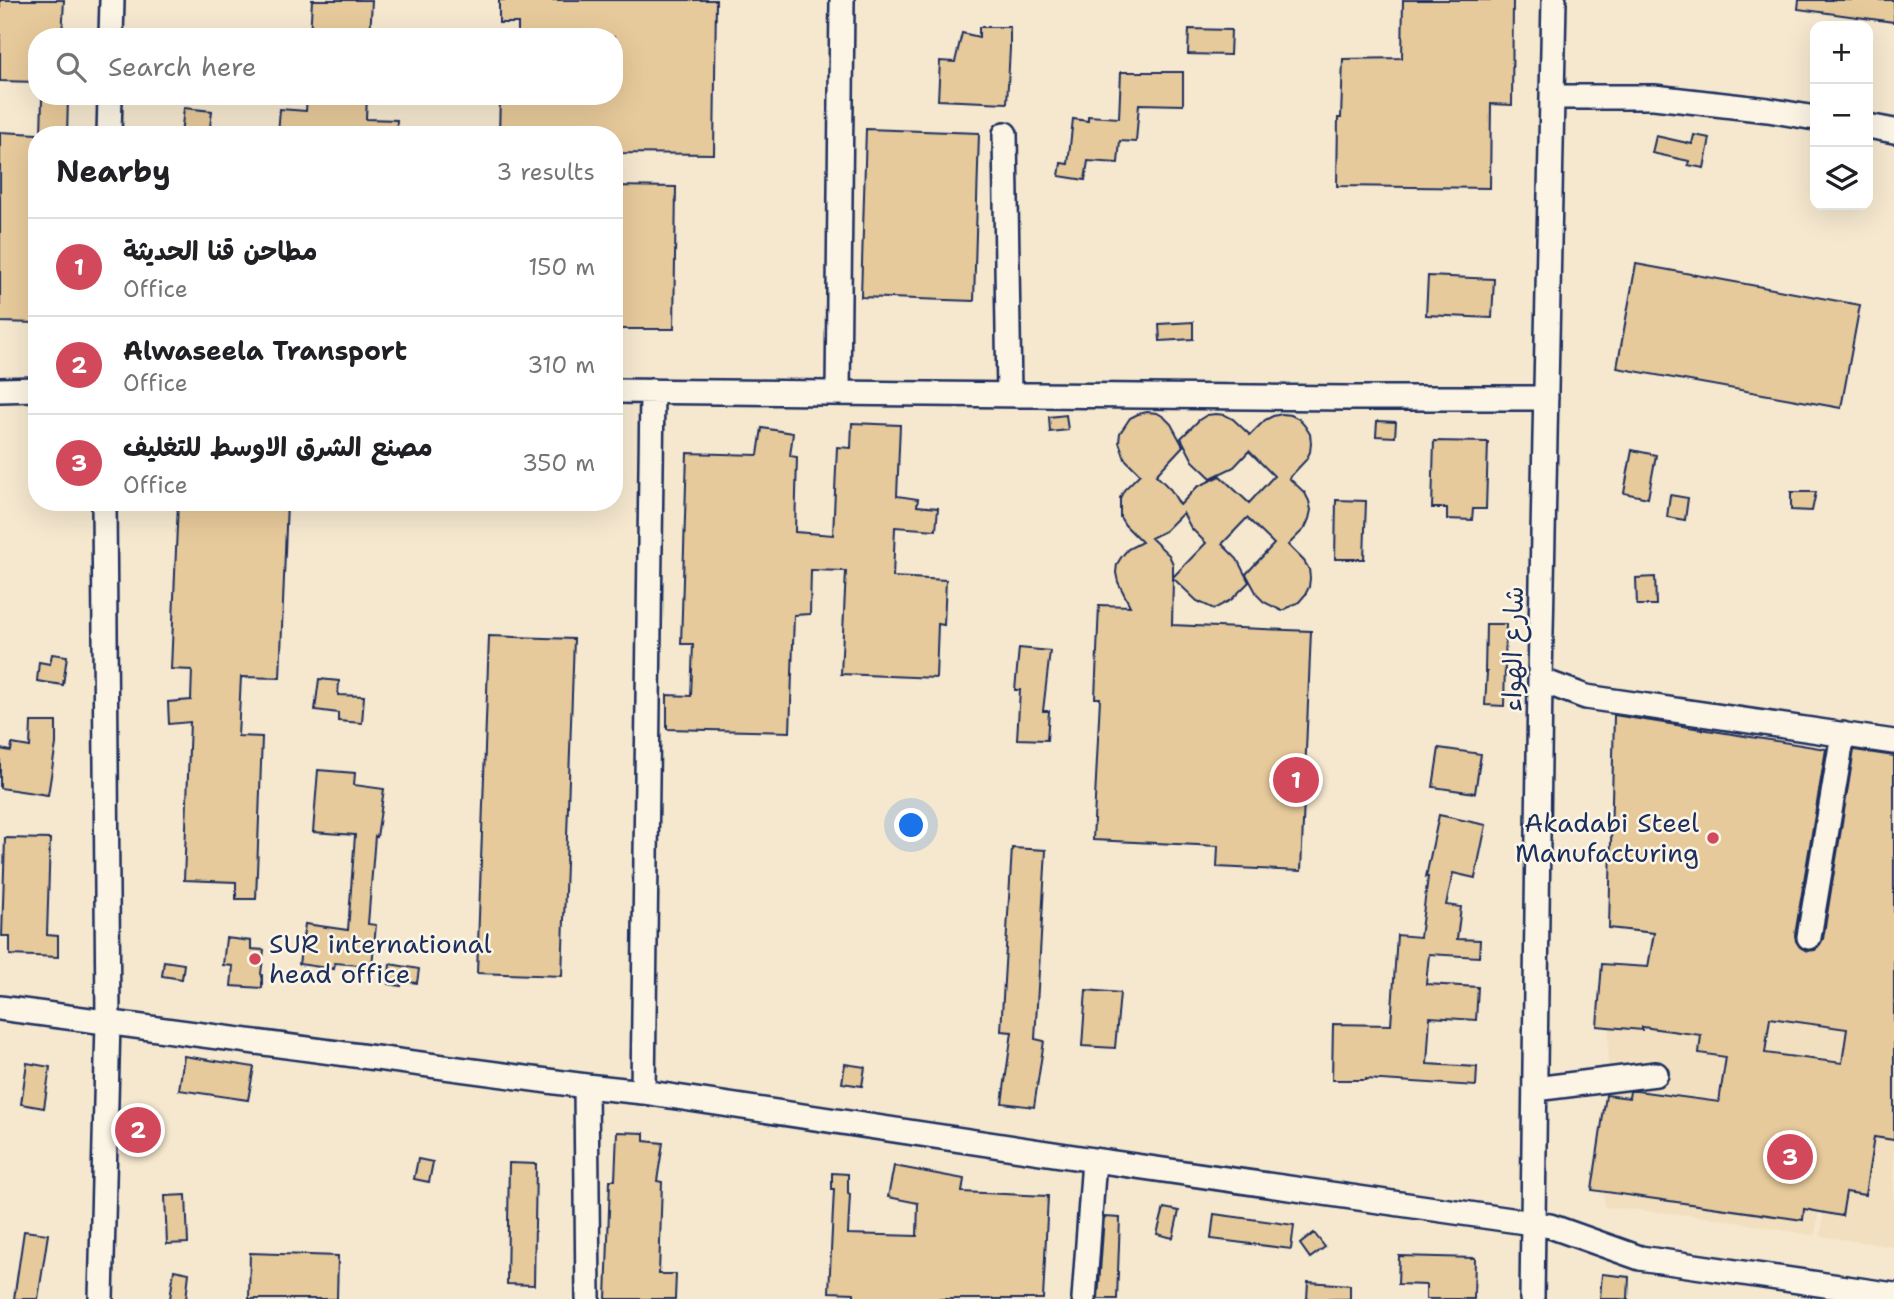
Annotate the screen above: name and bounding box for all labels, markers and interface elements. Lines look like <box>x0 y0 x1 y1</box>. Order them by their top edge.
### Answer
map controls <box>1810 21 1873 210</box>
button: + <box>1810 21 1873 84</box>
search box <box>28 28 623 105</box>
icon: search <box>52 48 90 86</box>
text: Search here <box>108 49 257 84</box>
button: − <box>1810 84 1873 147</box>
button: layers <box>1810 147 1873 210</box>
text: Nearby <box>56 151 171 192</box>
text: 3 results <box>496 157 595 187</box>
text: مطاحن قنا الحديثة <box>123 233 317 268</box>
text: 1 <box>74 252 84 282</box>
text: 150 m <box>528 252 595 282</box>
text: Office <box>123 274 188 304</box>
text: Alwaseela Transport <box>123 333 407 368</box>
text: 2 <box>71 350 87 380</box>
text: 310 m <box>527 350 595 380</box>
text: Office <box>123 368 188 398</box>
text: مصنع الشرق الاوسط للتغليف <box>123 429 433 464</box>
text: 3 <box>71 448 87 478</box>
text: 350 m <box>522 448 595 478</box>
text: Office <box>123 470 188 500</box>
street label: شارع الهواء <box>1494 586 1532 712</box>
pin: 1 <box>1273 754 1319 806</box>
place label: Akadabi Steel Manufacturing <box>1515 805 1699 870</box>
your location <box>894 808 928 842</box>
marker: Akadabi Steel Manufacturing <box>1705 830 1721 846</box>
place label: SUR international head office <box>269 926 492 991</box>
marker: SUR international head office <box>247 951 263 967</box>
pin: 2 <box>115 1104 161 1156</box>
pin: 3 <box>1767 1131 1813 1183</box>

